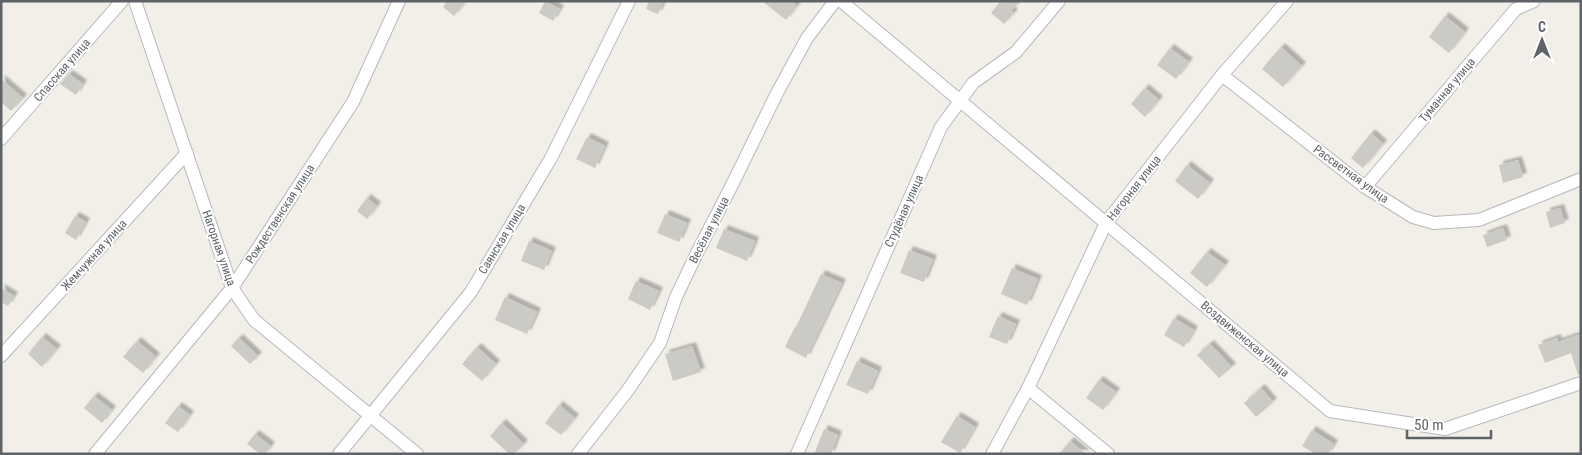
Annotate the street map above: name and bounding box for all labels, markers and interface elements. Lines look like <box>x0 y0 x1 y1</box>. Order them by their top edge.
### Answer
north arrow <box>1517 15 1567 65</box>
text: С <box>1538 19 1546 35</box>
street label: Спасская улица <box>31 35 93 104</box>
street label: Туманная улица <box>1416 55 1478 125</box>
street label: Рассветная улица <box>1311 142 1392 206</box>
street label: Нагорная улица <box>1104 152 1164 223</box>
street label: Рождественская улица <box>243 162 317 266</box>
street label: Студёная улица <box>882 172 926 250</box>
street label: Весёлая улица <box>686 194 732 266</box>
street label: Саянская улица <box>476 201 528 276</box>
street label: Нагорная улица <box>200 208 239 288</box>
street label: Жемчужная улица <box>58 216 130 293</box>
street label: Воздвиженская улица <box>1198 298 1292 380</box>
scale bar <box>1407 408 1491 440</box>
text: 50 m <box>1414 416 1444 434</box>

